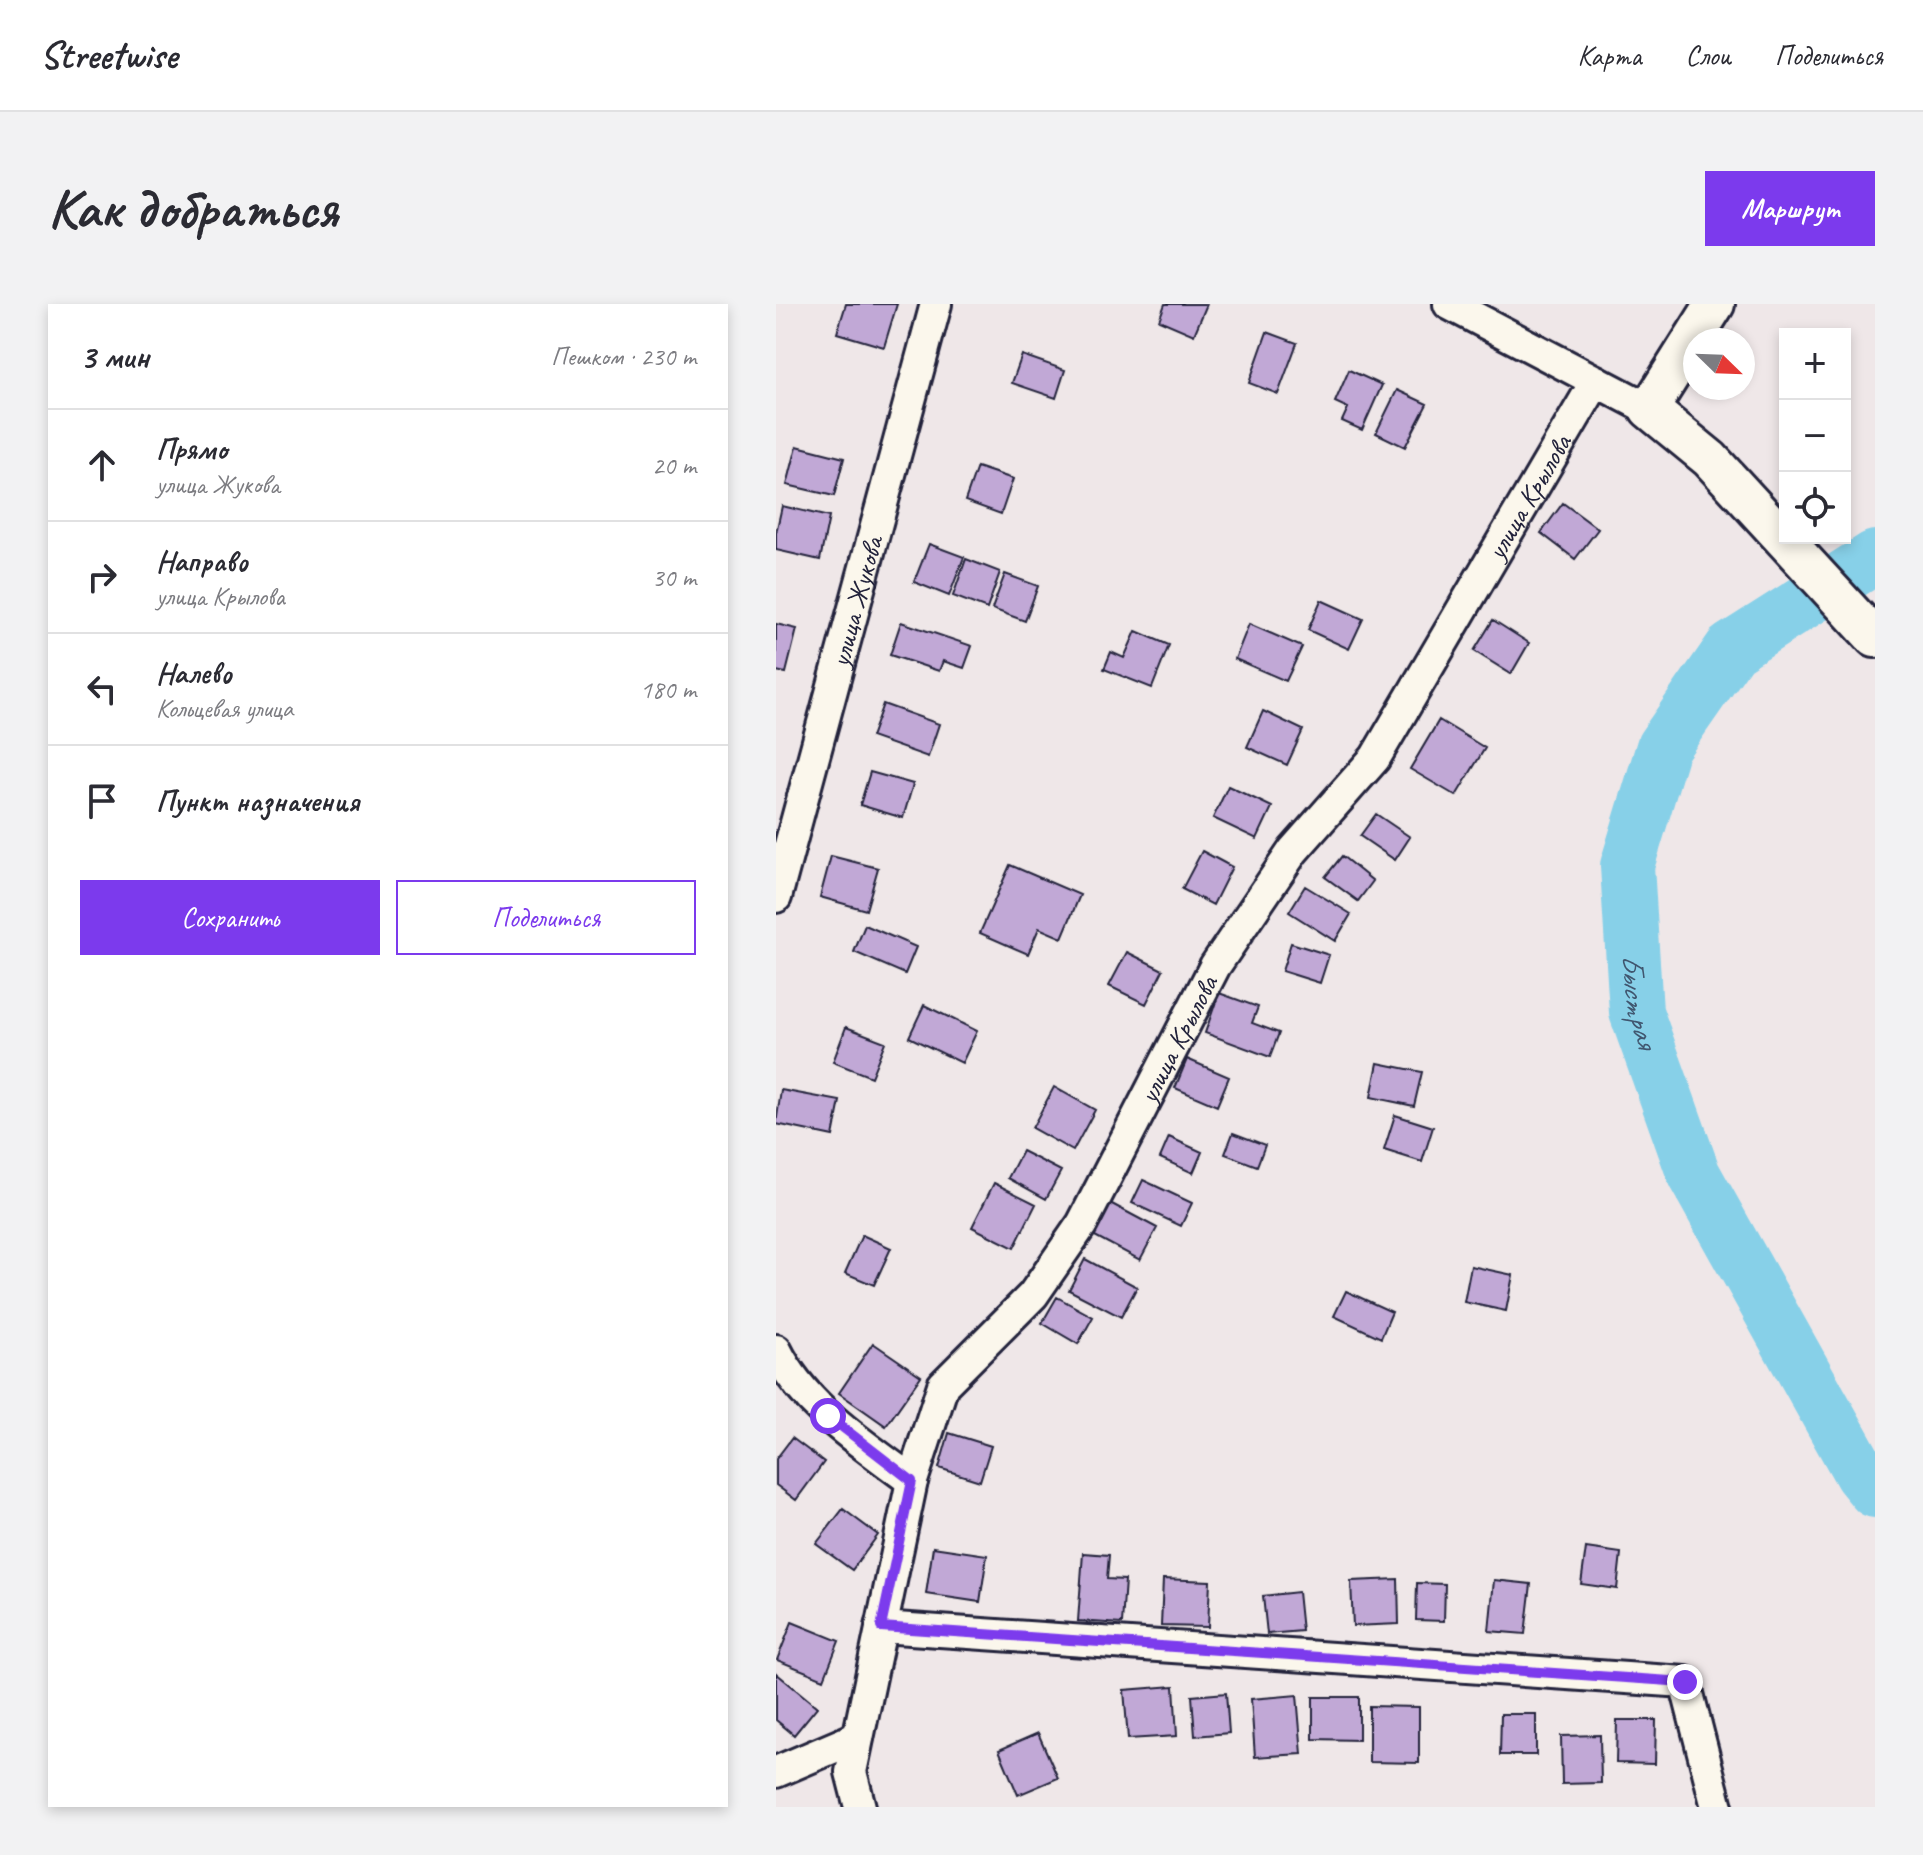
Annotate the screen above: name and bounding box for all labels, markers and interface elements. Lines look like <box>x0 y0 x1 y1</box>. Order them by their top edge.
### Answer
text: Streetwise <box>40 32 177 79</box>
text: Карта <box>1578 38 1642 73</box>
text: Слои <box>1686 38 1731 73</box>
text: Поделиться <box>1775 38 1883 73</box>
button: Маршрут <box>1705 171 1875 246</box>
text: Как добраться <box>48 173 338 244</box>
north arrow <box>1683 328 1755 400</box>
map controls <box>1779 328 1851 544</box>
button: + <box>1779 328 1851 400</box>
text: 3 мин <box>80 335 149 378</box>
text: Пешком · 230 m <box>551 340 696 373</box>
button: − <box>1779 400 1851 472</box>
street label: улица Крылова <box>1477 426 1579 567</box>
text: Прямо <box>156 430 227 468</box>
icon: ahead <box>80 443 124 487</box>
text: 20 m <box>652 449 696 482</box>
text: улица Жукова <box>156 468 280 501</box>
button: locate <box>1779 472 1851 544</box>
street label: улица Жукова <box>821 530 891 672</box>
text: Направо <box>156 542 248 580</box>
icon: right <box>80 555 124 599</box>
text: 30 m <box>652 561 696 594</box>
text: улица Крылова <box>156 580 285 613</box>
text: Налево <box>156 654 232 692</box>
icon: left <box>80 667 124 711</box>
text: 180 m <box>640 673 696 706</box>
text: Кольцевая улица <box>156 692 293 725</box>
icon: arrive <box>80 779 124 823</box>
text: Пункт назначения <box>156 782 359 820</box>
button: Сохранить <box>80 880 380 955</box>
button: Поделиться <box>396 880 696 955</box>
water label: Быстрая <box>1613 953 1668 1057</box>
street label: улица Крылова <box>1129 968 1226 1111</box>
route start <box>810 1398 846 1434</box>
route end <box>1667 1664 1703 1700</box>

